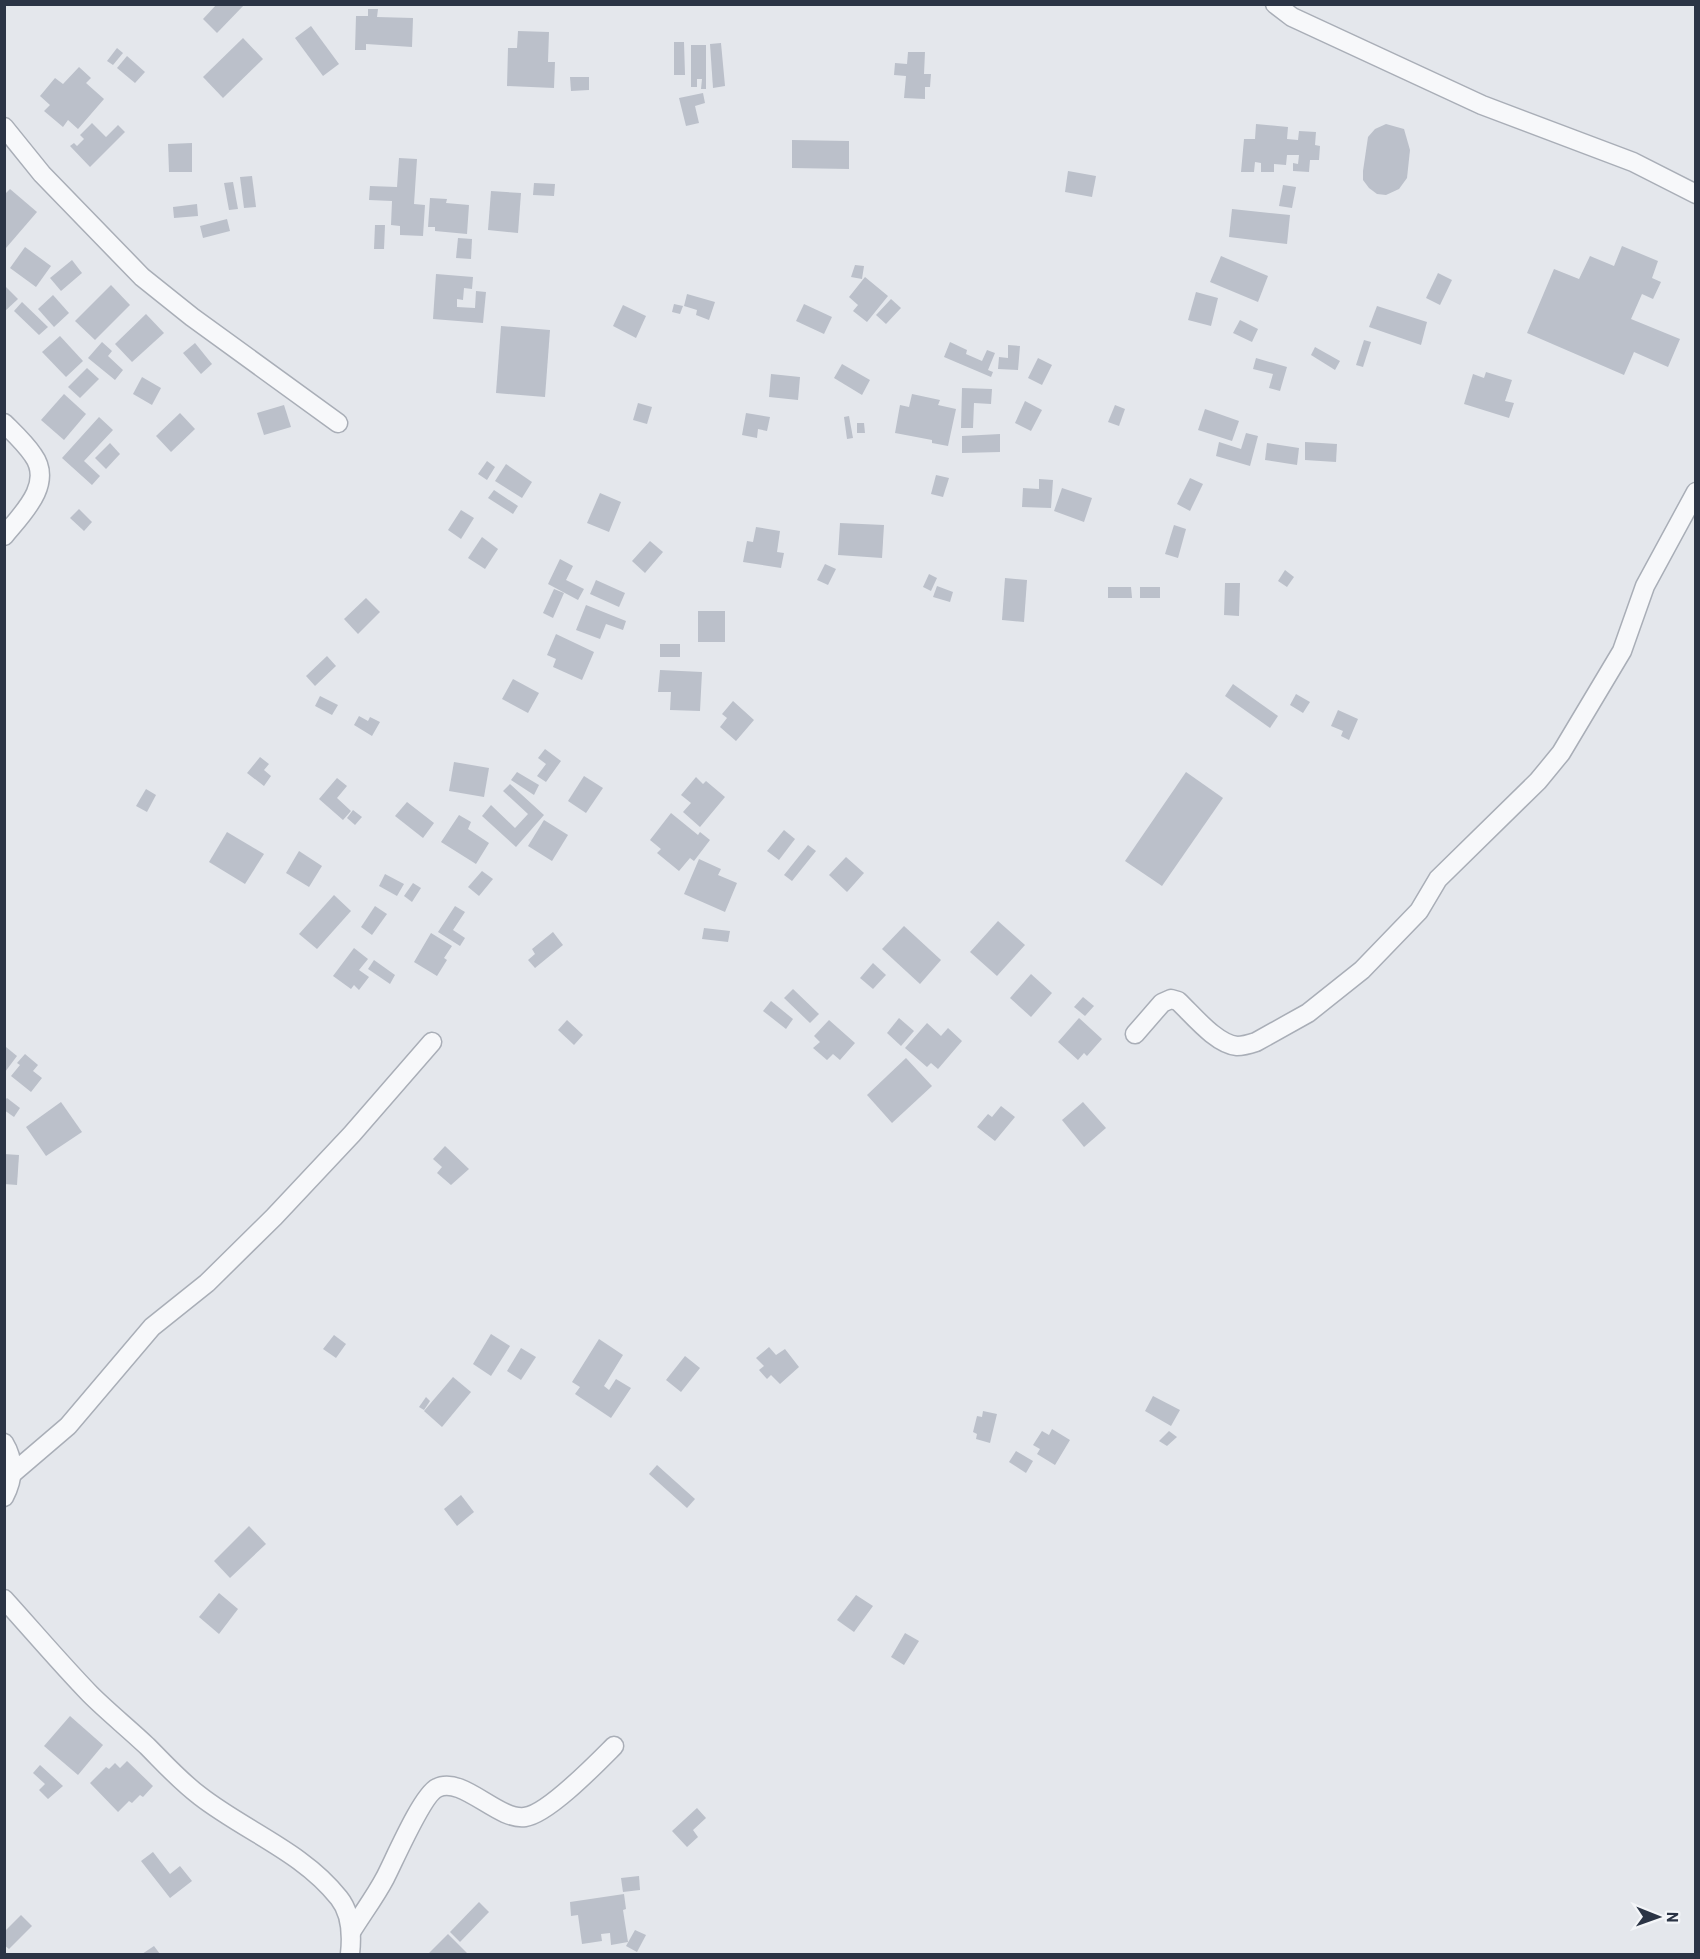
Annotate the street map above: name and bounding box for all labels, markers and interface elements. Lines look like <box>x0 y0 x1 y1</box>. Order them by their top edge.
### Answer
north arrow <box>1628 1887 1688 1947</box>
text: N <box>1664 1912 1683 1923</box>

